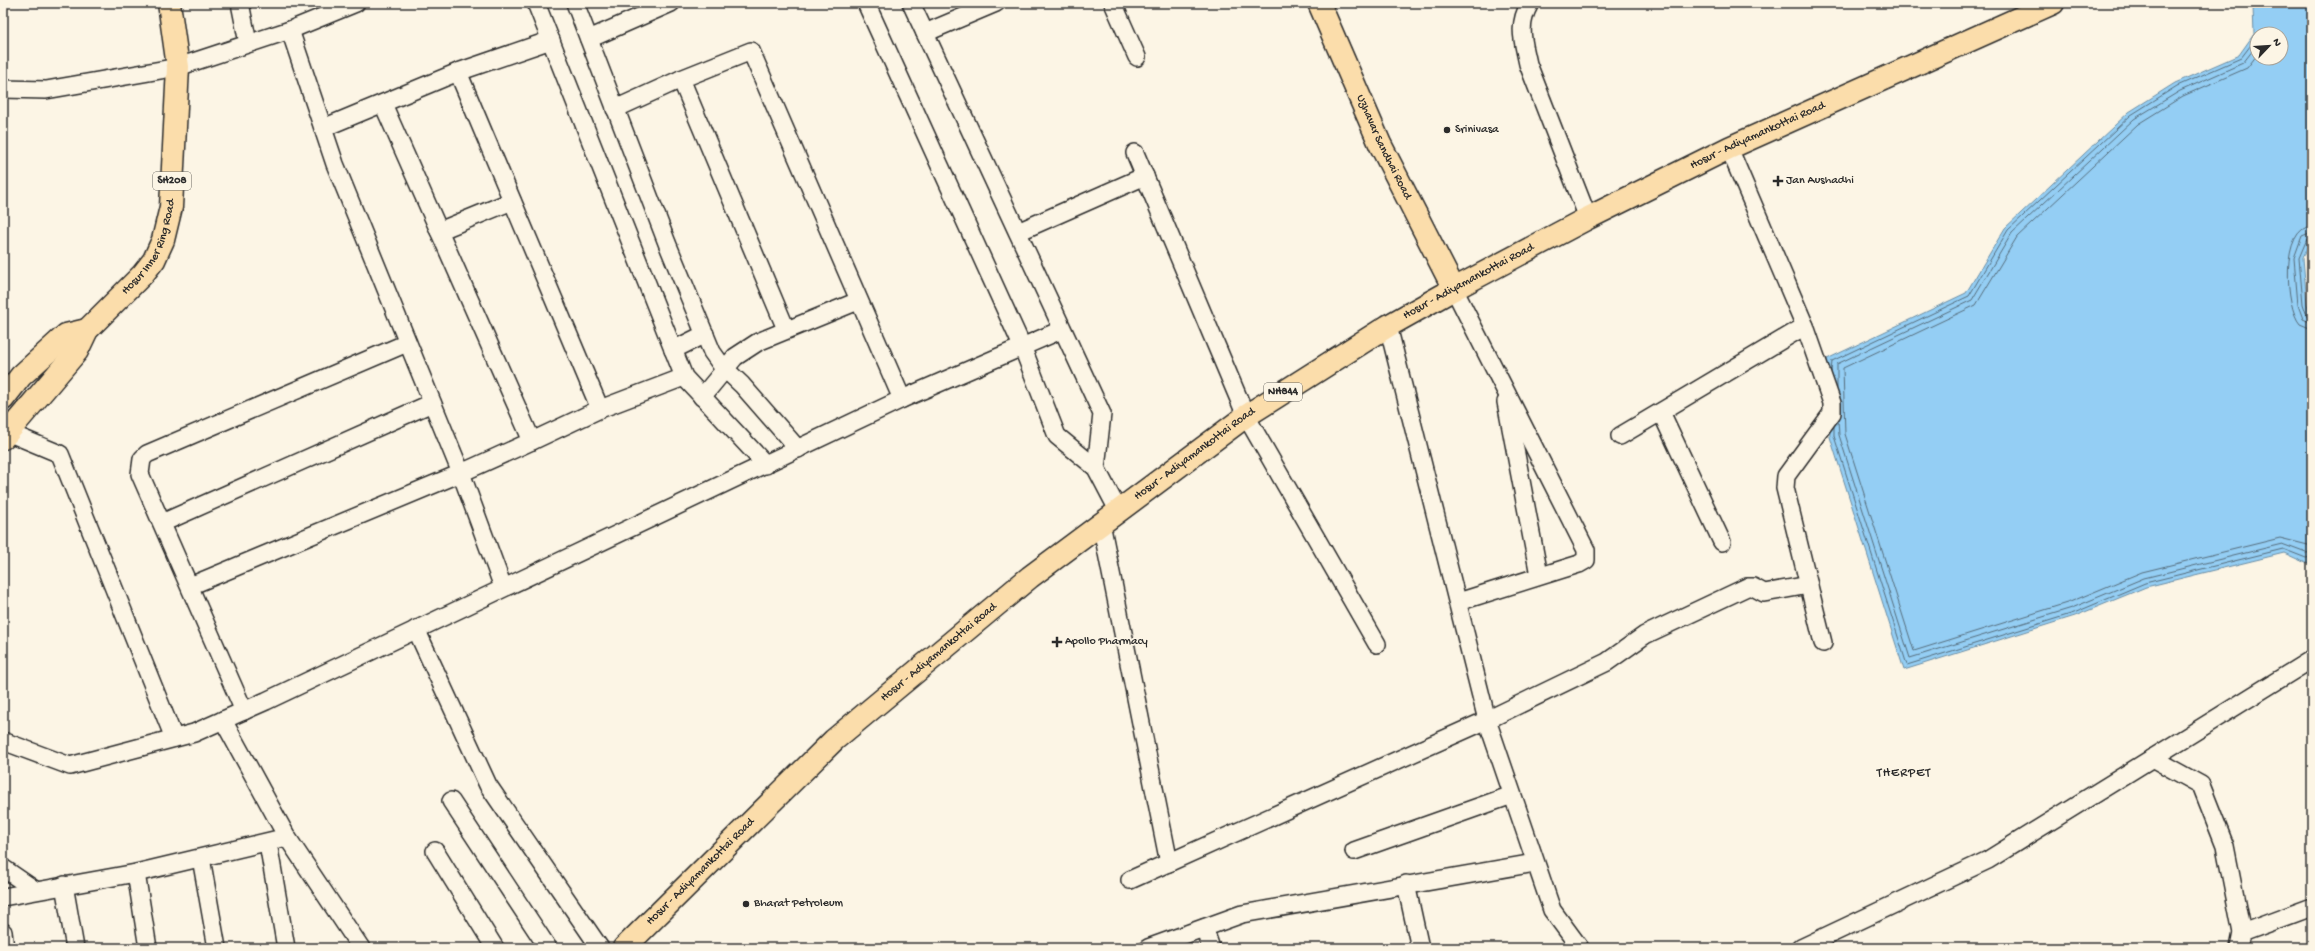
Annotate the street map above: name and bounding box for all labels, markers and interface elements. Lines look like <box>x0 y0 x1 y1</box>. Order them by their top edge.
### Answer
north arrow <box>2249 26 2289 66</box>
text: N <box>2269 37 2283 48</box>
street label: Uzhavar Sandhai Road <box>1353 93 1415 203</box>
street label: Hosur - Adiyamankottai Road <box>1688 98 1828 173</box>
place label: Srinivasa <box>1455 123 1499 137</box>
marker: Srinivasa <box>1442 125 1452 135</box>
road number: SH208 <box>153 172 191 190</box>
place label: Jan Aushadhi <box>1786 174 1854 188</box>
marker: Jan Aushadhi <box>1773 176 1783 186</box>
street label: Hosur Inner Ring Road <box>119 198 178 298</box>
street label: Hosur - Adiyamankottai Road <box>1401 240 1537 323</box>
road number: NH844 <box>1264 383 1302 401</box>
street label: Hosur - Adiyamankottai Road <box>1132 404 1259 504</box>
street label: Hosur - Adiyamankottai Road <box>878 600 1001 705</box>
place label: Apollo Pharmacy <box>1065 635 1148 649</box>
marker: Apollo Pharmacy <box>1052 637 1062 647</box>
district label: THERPET <box>1876 766 1931 781</box>
street label: Hosur - Adiyamankottai Road <box>644 815 759 929</box>
place label: Bharat Petroleum <box>753 897 844 911</box>
marker: Bharat Petroleum <box>741 899 751 909</box>

